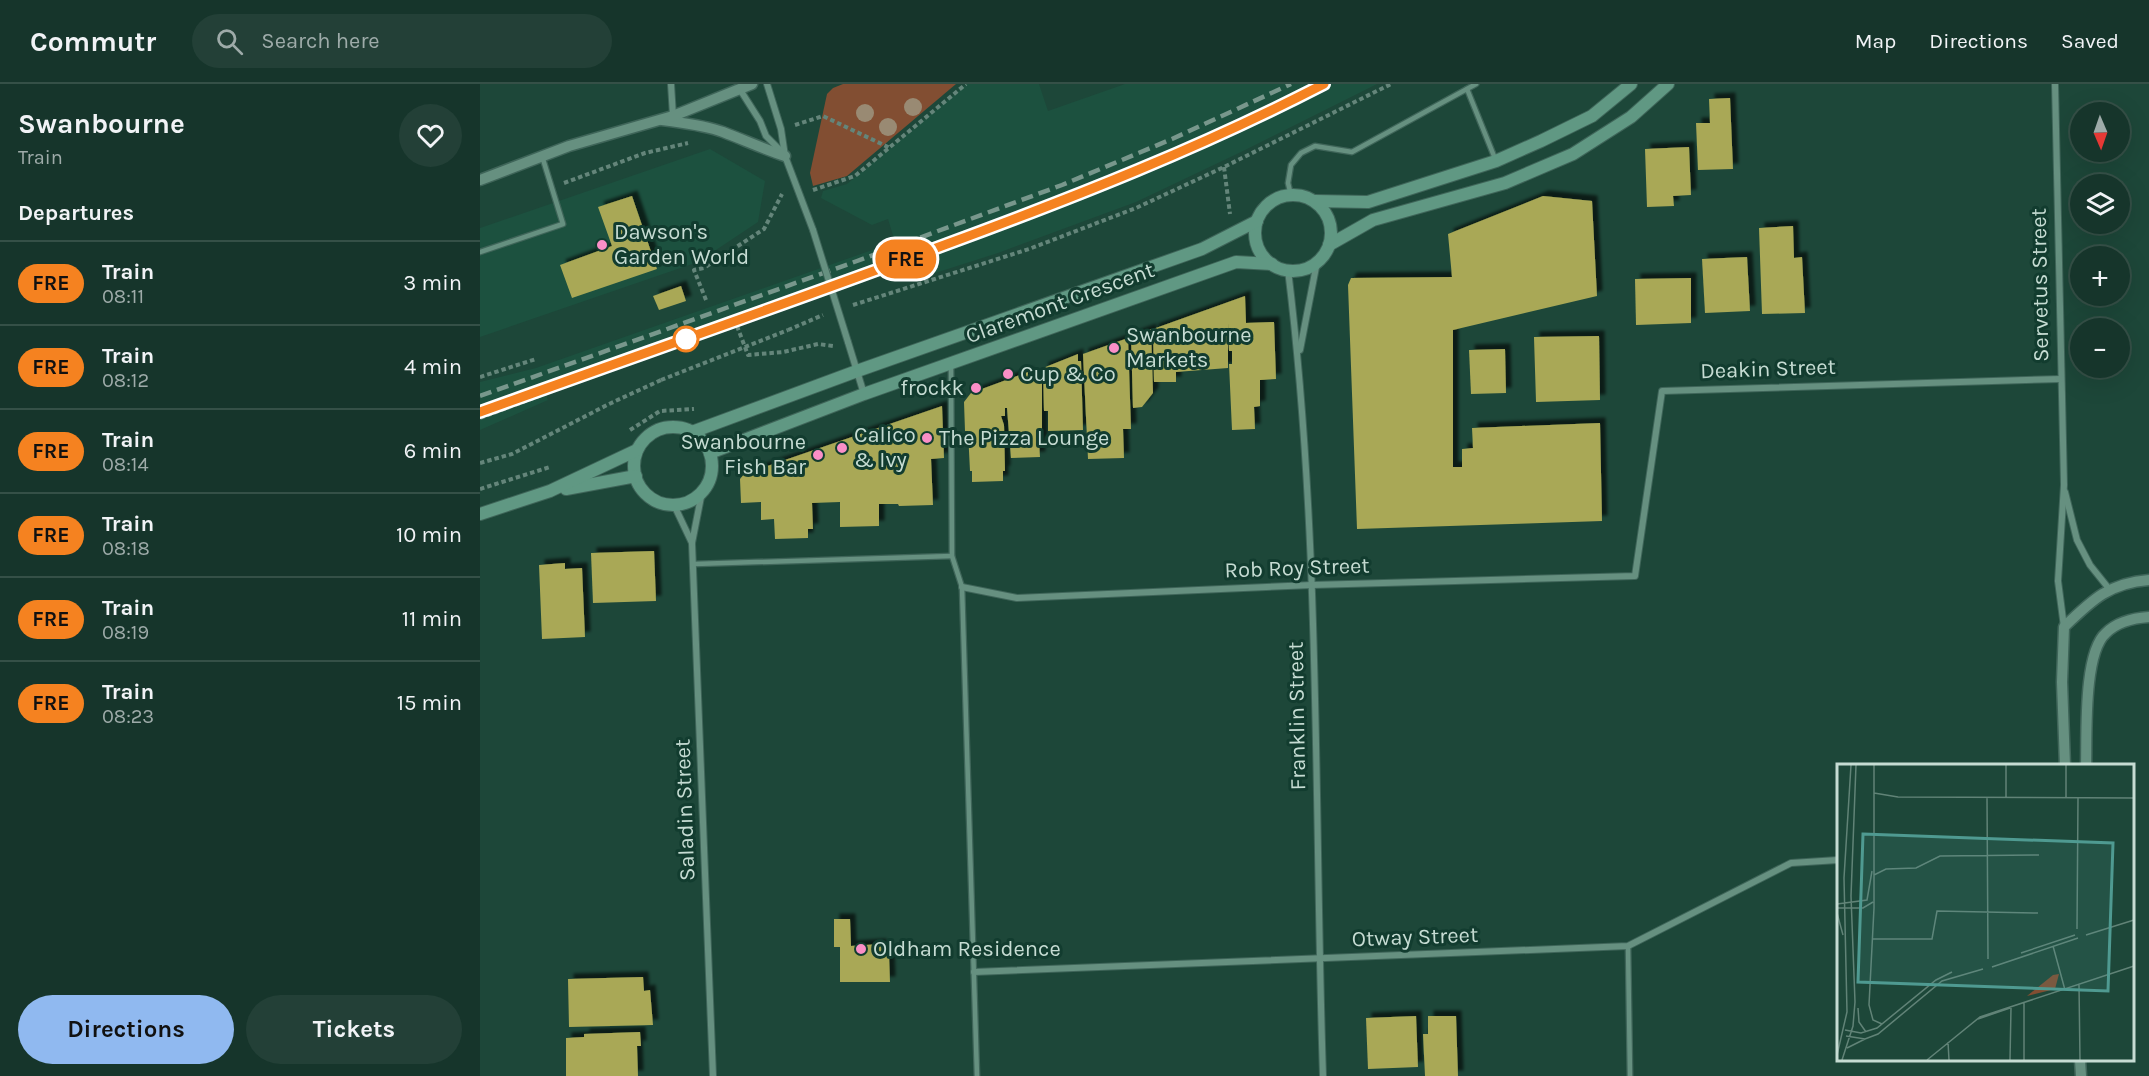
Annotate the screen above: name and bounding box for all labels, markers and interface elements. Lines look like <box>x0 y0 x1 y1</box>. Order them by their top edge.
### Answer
search box <box>192 14 612 68</box>
text: Commutr <box>30 25 156 58</box>
icon: search <box>213 25 246 58</box>
text: Search here <box>261 28 380 54</box>
text: Map <box>1855 29 1896 53</box>
text: Directions <box>1929 29 2028 53</box>
text: Saved <box>2061 29 2119 53</box>
north arrow <box>2070 102 2130 162</box>
map controls <box>2070 102 2130 378</box>
button: heart <box>399 104 462 167</box>
text: Swanbourne <box>18 107 185 140</box>
text: Train <box>18 146 63 169</box>
button: layers <box>2070 174 2130 234</box>
text: Departures <box>18 200 134 226</box>
street label: Servetus Street <box>2026 208 2054 362</box>
place label: Dawson's Garden World <box>614 219 749 270</box>
marker: Dawson's Garden World <box>595 238 609 252</box>
line badge: FRE <box>872 240 940 279</box>
button: + <box>2070 246 2130 306</box>
text: FRE <box>887 247 925 271</box>
street label: Claremont Crescent <box>962 257 1158 349</box>
text: Train <box>102 259 154 285</box>
text: 3 min <box>403 270 462 296</box>
text: FRE <box>32 271 70 295</box>
text: 08:11 <box>102 285 144 308</box>
button: − <box>2070 318 2130 378</box>
place label: Swanbourne Markets <box>1126 322 1252 373</box>
unlabelled marker <box>673 326 699 352</box>
marker: Swanbourne Markets <box>1107 341 1121 355</box>
text: Train <box>102 343 154 369</box>
text: 4 min <box>404 354 462 380</box>
street label: Deakin Street <box>1700 354 1836 384</box>
text: FRE <box>32 355 70 379</box>
place label: Cup & Co <box>1020 361 1116 387</box>
marker: Cup & Co <box>1001 367 1015 381</box>
text: 08:12 <box>102 369 149 392</box>
place label: frockk <box>900 375 964 401</box>
marker: frockk <box>969 381 983 395</box>
place label: Calico & Ivy <box>854 422 916 473</box>
place label: The Pizza Lounge <box>939 425 1109 451</box>
text: Train <box>102 427 154 453</box>
place label: Swanbourne Fish Bar <box>680 429 806 480</box>
marker: The Pizza Lounge <box>920 431 934 445</box>
text: 6 min <box>404 438 462 464</box>
text: FRE <box>32 439 70 463</box>
marker: Calico & Ivy <box>835 441 849 455</box>
marker: Swanbourne Fish Bar <box>811 448 825 462</box>
text: 08:14 <box>102 453 149 476</box>
text: Train <box>102 511 154 537</box>
text: 10 min <box>396 522 462 548</box>
text: FRE <box>32 523 70 547</box>
text: 08:18 <box>102 537 150 560</box>
street label: Rob Roy Street <box>1224 552 1370 584</box>
text: Train <box>102 595 154 621</box>
text: 11 min <box>402 606 462 632</box>
text: FRE <box>32 607 70 631</box>
text: 08:19 <box>102 621 149 644</box>
street label: Franklin Street <box>1283 641 1311 791</box>
text: Train <box>102 679 154 705</box>
text: 15 min <box>397 690 462 716</box>
text: FRE <box>32 691 70 715</box>
text: 08:23 <box>102 705 154 728</box>
street label: Saladin Street <box>670 739 700 881</box>
inset map <box>1837 764 2134 1061</box>
street label: Otway Street <box>1351 922 1479 952</box>
place label: Oldham Residence <box>873 936 1061 962</box>
marker: Oldham Residence <box>854 942 868 956</box>
button: Directions <box>18 995 234 1064</box>
button: Tickets <box>246 995 462 1064</box>

